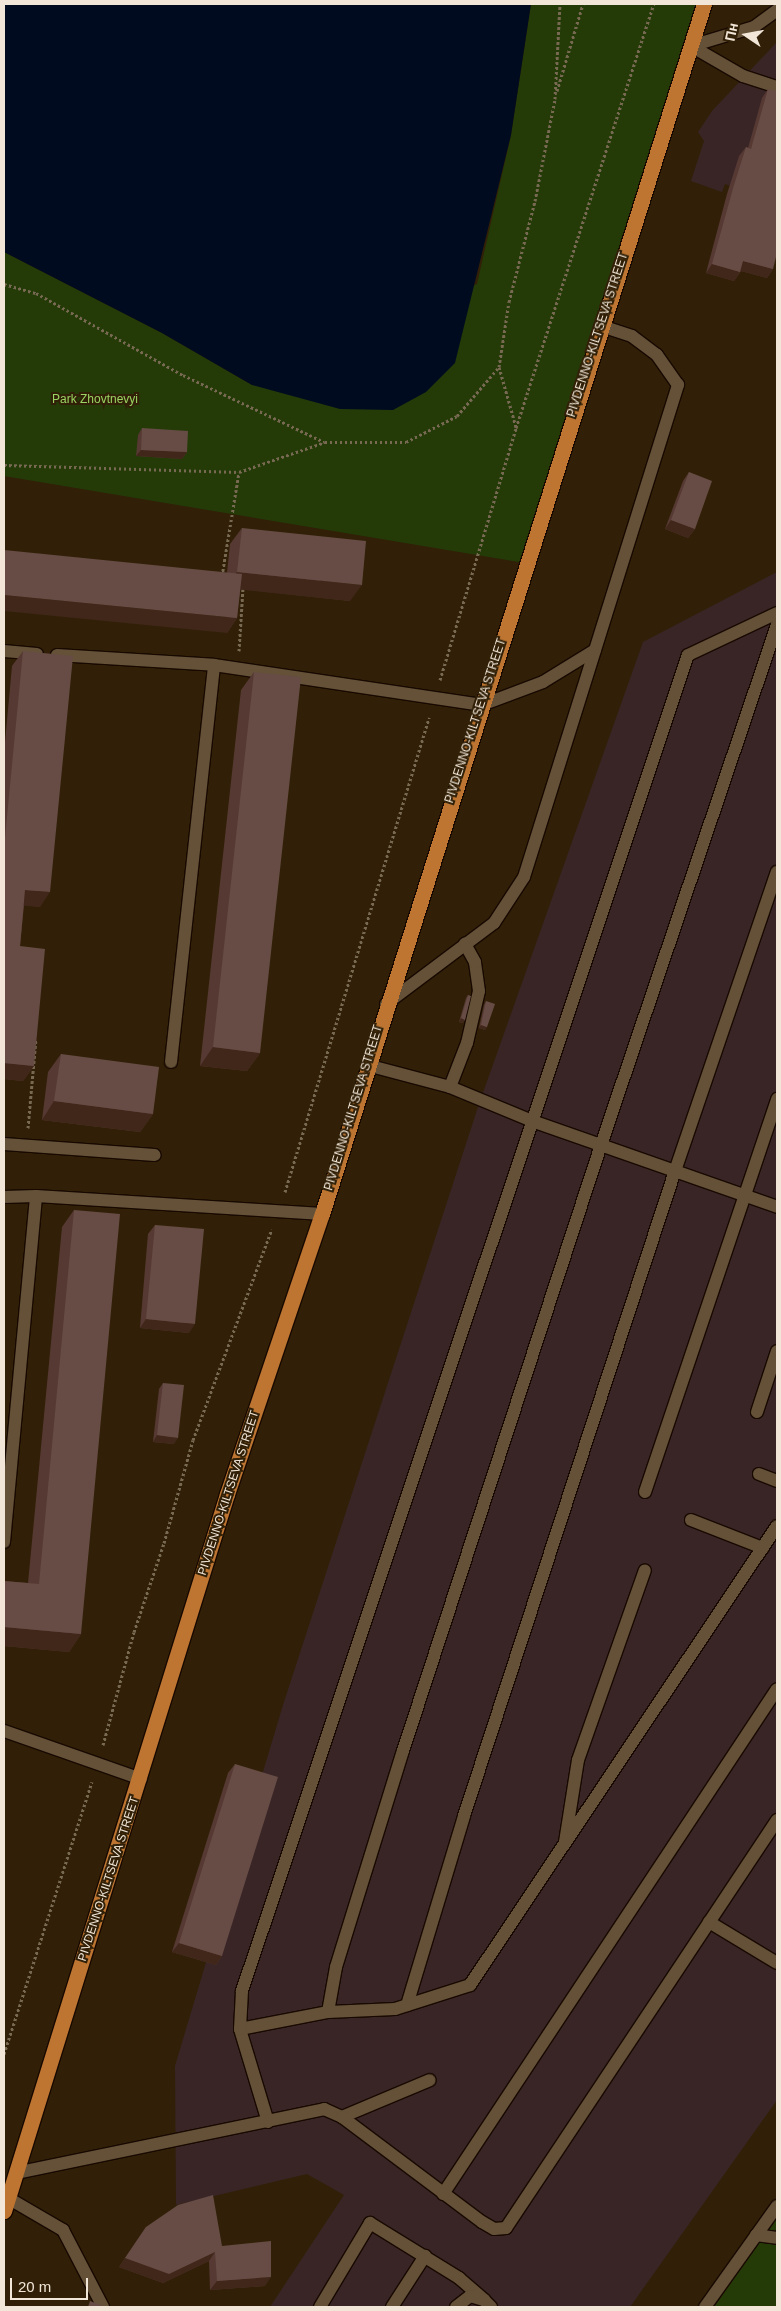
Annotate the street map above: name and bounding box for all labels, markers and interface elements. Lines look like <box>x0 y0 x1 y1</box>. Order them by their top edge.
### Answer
north arrow <box>721 10 771 60</box>
text: Пн <box>722 21 741 43</box>
street label: PIVDENNO-KILTSEVA STREET <box>564 251 632 419</box>
park label: Park Zhovtnevyi <box>52 393 138 407</box>
street label: PIVDENNO-KILTSEVA STREET <box>442 637 510 805</box>
street label: PIVDENNO-KILTSEVA STREET <box>322 1023 386 1193</box>
street label: PIVDENNO-KILTSEVA STREET <box>195 1409 263 1577</box>
street label: PIVDENNO-KILTSEVA STREET <box>75 1795 143 1963</box>
scale bar <box>12 2268 90 2300</box>
text: 20 m <box>18 2278 51 2295</box>

